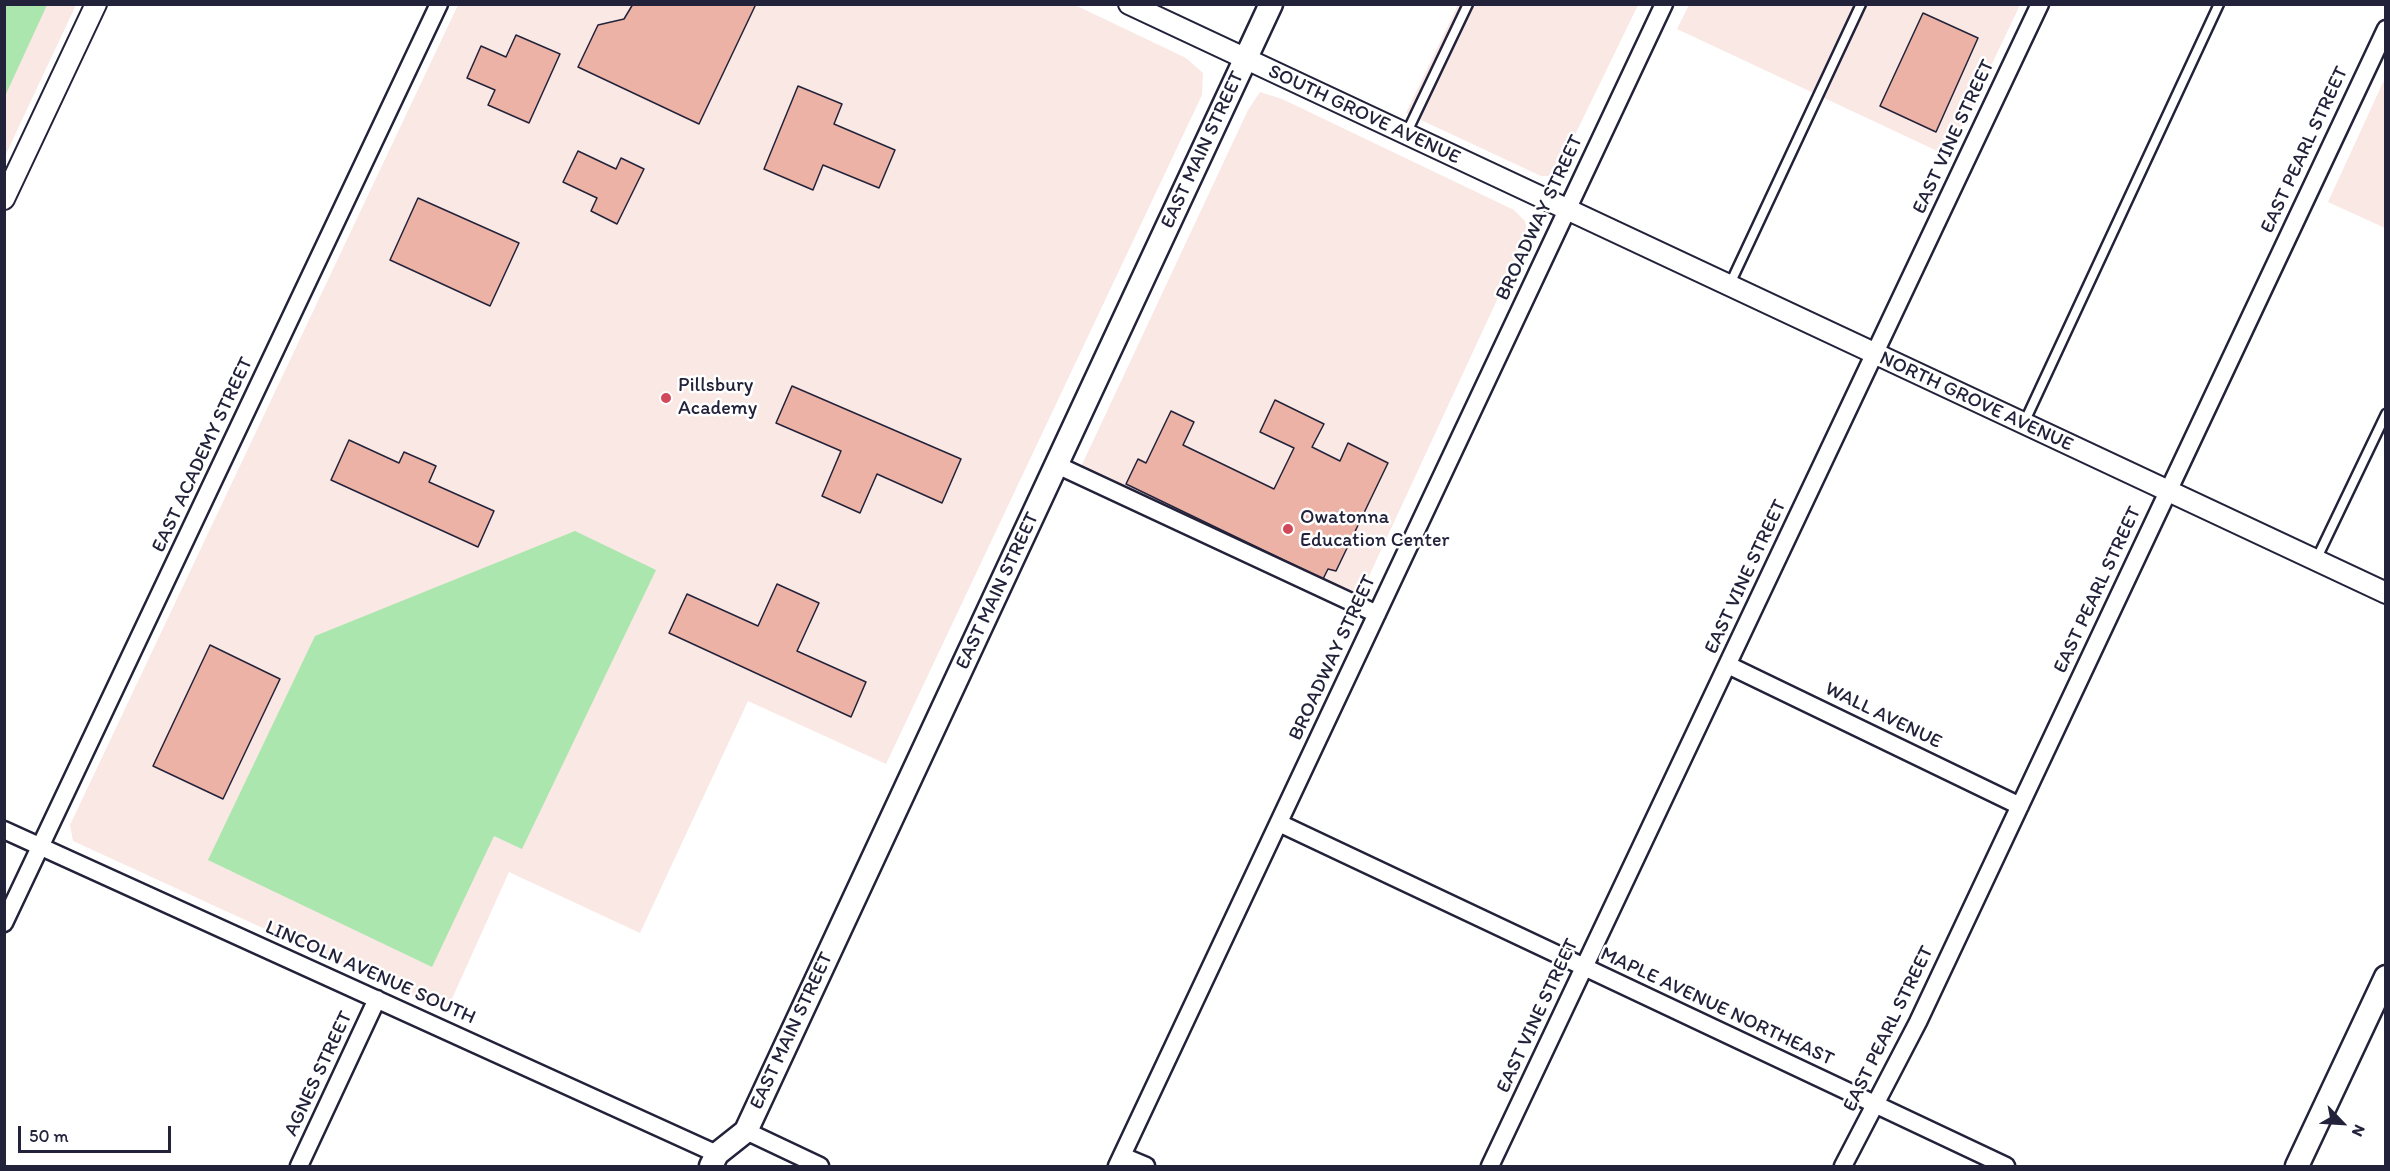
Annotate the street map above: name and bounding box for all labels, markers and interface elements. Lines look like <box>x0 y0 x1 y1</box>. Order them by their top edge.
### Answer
street label: EAST VINE STREET <box>1908 56 2000 218</box>
street label: SOUTH GROVE AVENUE <box>1264 60 1464 170</box>
street label: EAST PEARL STREET <box>2256 63 2354 237</box>
street label: EAST MAIN STREET <box>1156 68 1250 232</box>
street label: BROADWAY STREET <box>1491 131 1589 305</box>
street label: NORTH GROVE AVENUE <box>1875 347 2077 457</box>
street label: EAST ACADEMY STREET <box>147 354 259 556</box>
place label: Pillsbury Academy <box>678 374 757 421</box>
marker: Pillsbury Academy <box>659 391 673 405</box>
street label: EAST VINE STREET <box>1700 496 1792 658</box>
street label: EAST PEARL STREET <box>2049 503 2147 677</box>
place label: Owatonna Education Center <box>1300 506 1449 553</box>
street label: EAST MAIN STREET <box>951 509 1045 673</box>
marker: Owatonna Education Center <box>1281 522 1295 536</box>
street label: BROADWAY STREET <box>1284 571 1382 745</box>
street label: WALL AVENUE <box>1821 677 1945 755</box>
street label: LINCOLN AVENUE SOUTH <box>261 916 479 1030</box>
street label: EAST VINE STREET <box>1492 935 1584 1097</box>
street label: MAPLE AVENUE NORTHEAST <box>1596 942 1838 1072</box>
street label: EAST PEARL STREET <box>1838 942 1940 1116</box>
street label: EAST MAIN STREET <box>745 949 839 1113</box>
street label: AGNES STREET <box>280 1008 358 1140</box>
north arrow <box>2312 1093 2372 1153</box>
scale bar <box>21 1114 174 1152</box>
text: N <box>2348 1122 2370 1140</box>
text: 50 m <box>29 1125 69 1147</box>

